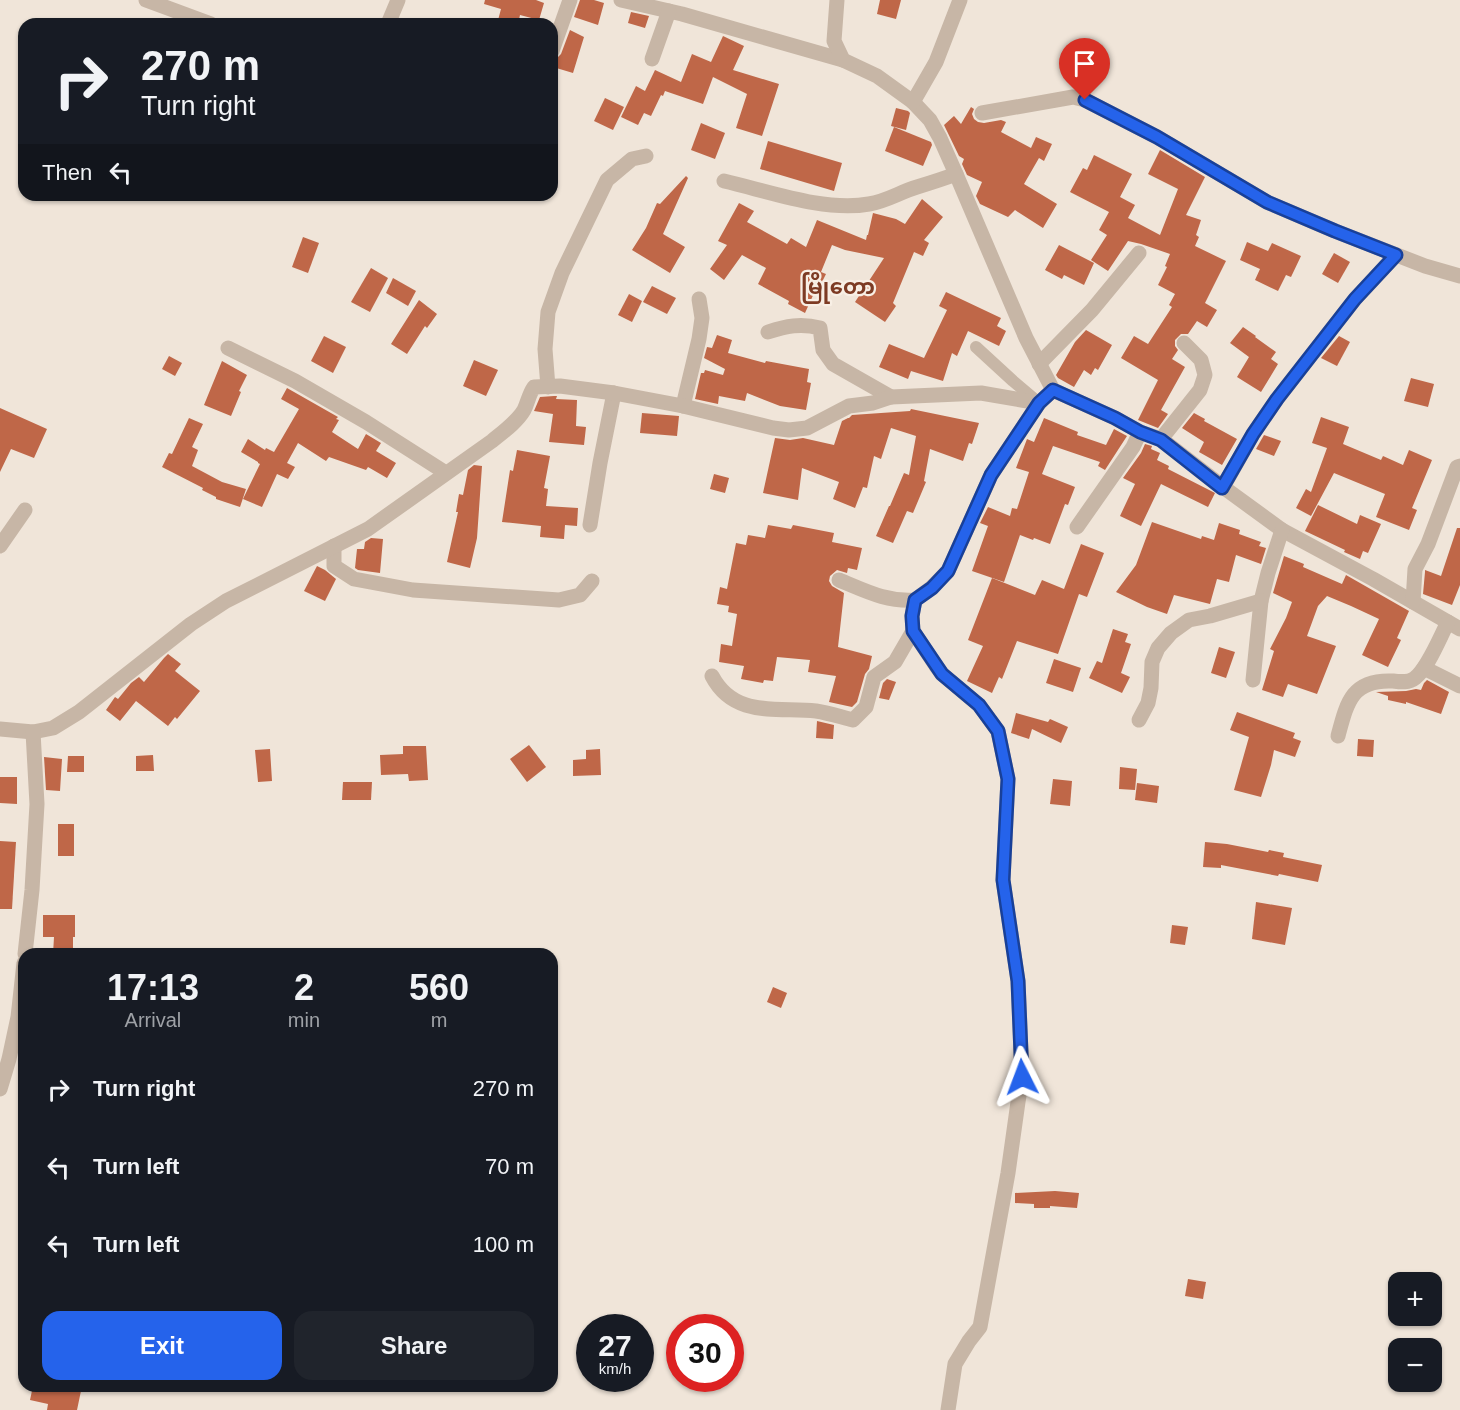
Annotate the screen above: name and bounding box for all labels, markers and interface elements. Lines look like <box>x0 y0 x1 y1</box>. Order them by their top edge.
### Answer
pin <box>1059 38 1110 100</box>
icon: right <box>42 42 120 120</box>
text: 270 m <box>141 42 260 89</box>
icon: arrive <box>1068 47 1101 80</box>
text: Turn right <box>141 91 256 121</box>
icon: left <box>104 156 137 189</box>
text: Then <box>42 160 92 185</box>
district label: မြိုတော <box>801 271 875 304</box>
text: 17:13 <box>107 967 199 1008</box>
text: 2 <box>294 967 314 1008</box>
text: 560 <box>409 967 469 1008</box>
text: Arrival <box>125 1009 181 1031</box>
text: min <box>288 1009 320 1031</box>
text: m <box>431 1009 447 1031</box>
position arrow <box>990 1045 1054 1109</box>
icon: right <box>42 1073 75 1106</box>
text: Turn right <box>93 1076 195 1101</box>
text: 270 m <box>473 1076 534 1101</box>
icon: left <box>42 1151 75 1184</box>
text: Turn left <box>93 1154 179 1179</box>
text: 70 m <box>485 1154 534 1179</box>
icon: left <box>42 1229 75 1262</box>
text: Turn left <box>93 1232 179 1257</box>
text: 100 m <box>473 1232 534 1257</box>
map controls <box>1388 1272 1442 1392</box>
button: + <box>1388 1272 1442 1326</box>
button: Exit <box>42 1311 282 1380</box>
button: Share <box>294 1311 534 1380</box>
speed limit sign: 30 <box>666 1314 744 1392</box>
text: 27 <box>598 1329 632 1362</box>
button: − <box>1388 1338 1442 1392</box>
text: km/h <box>599 1360 631 1377</box>

